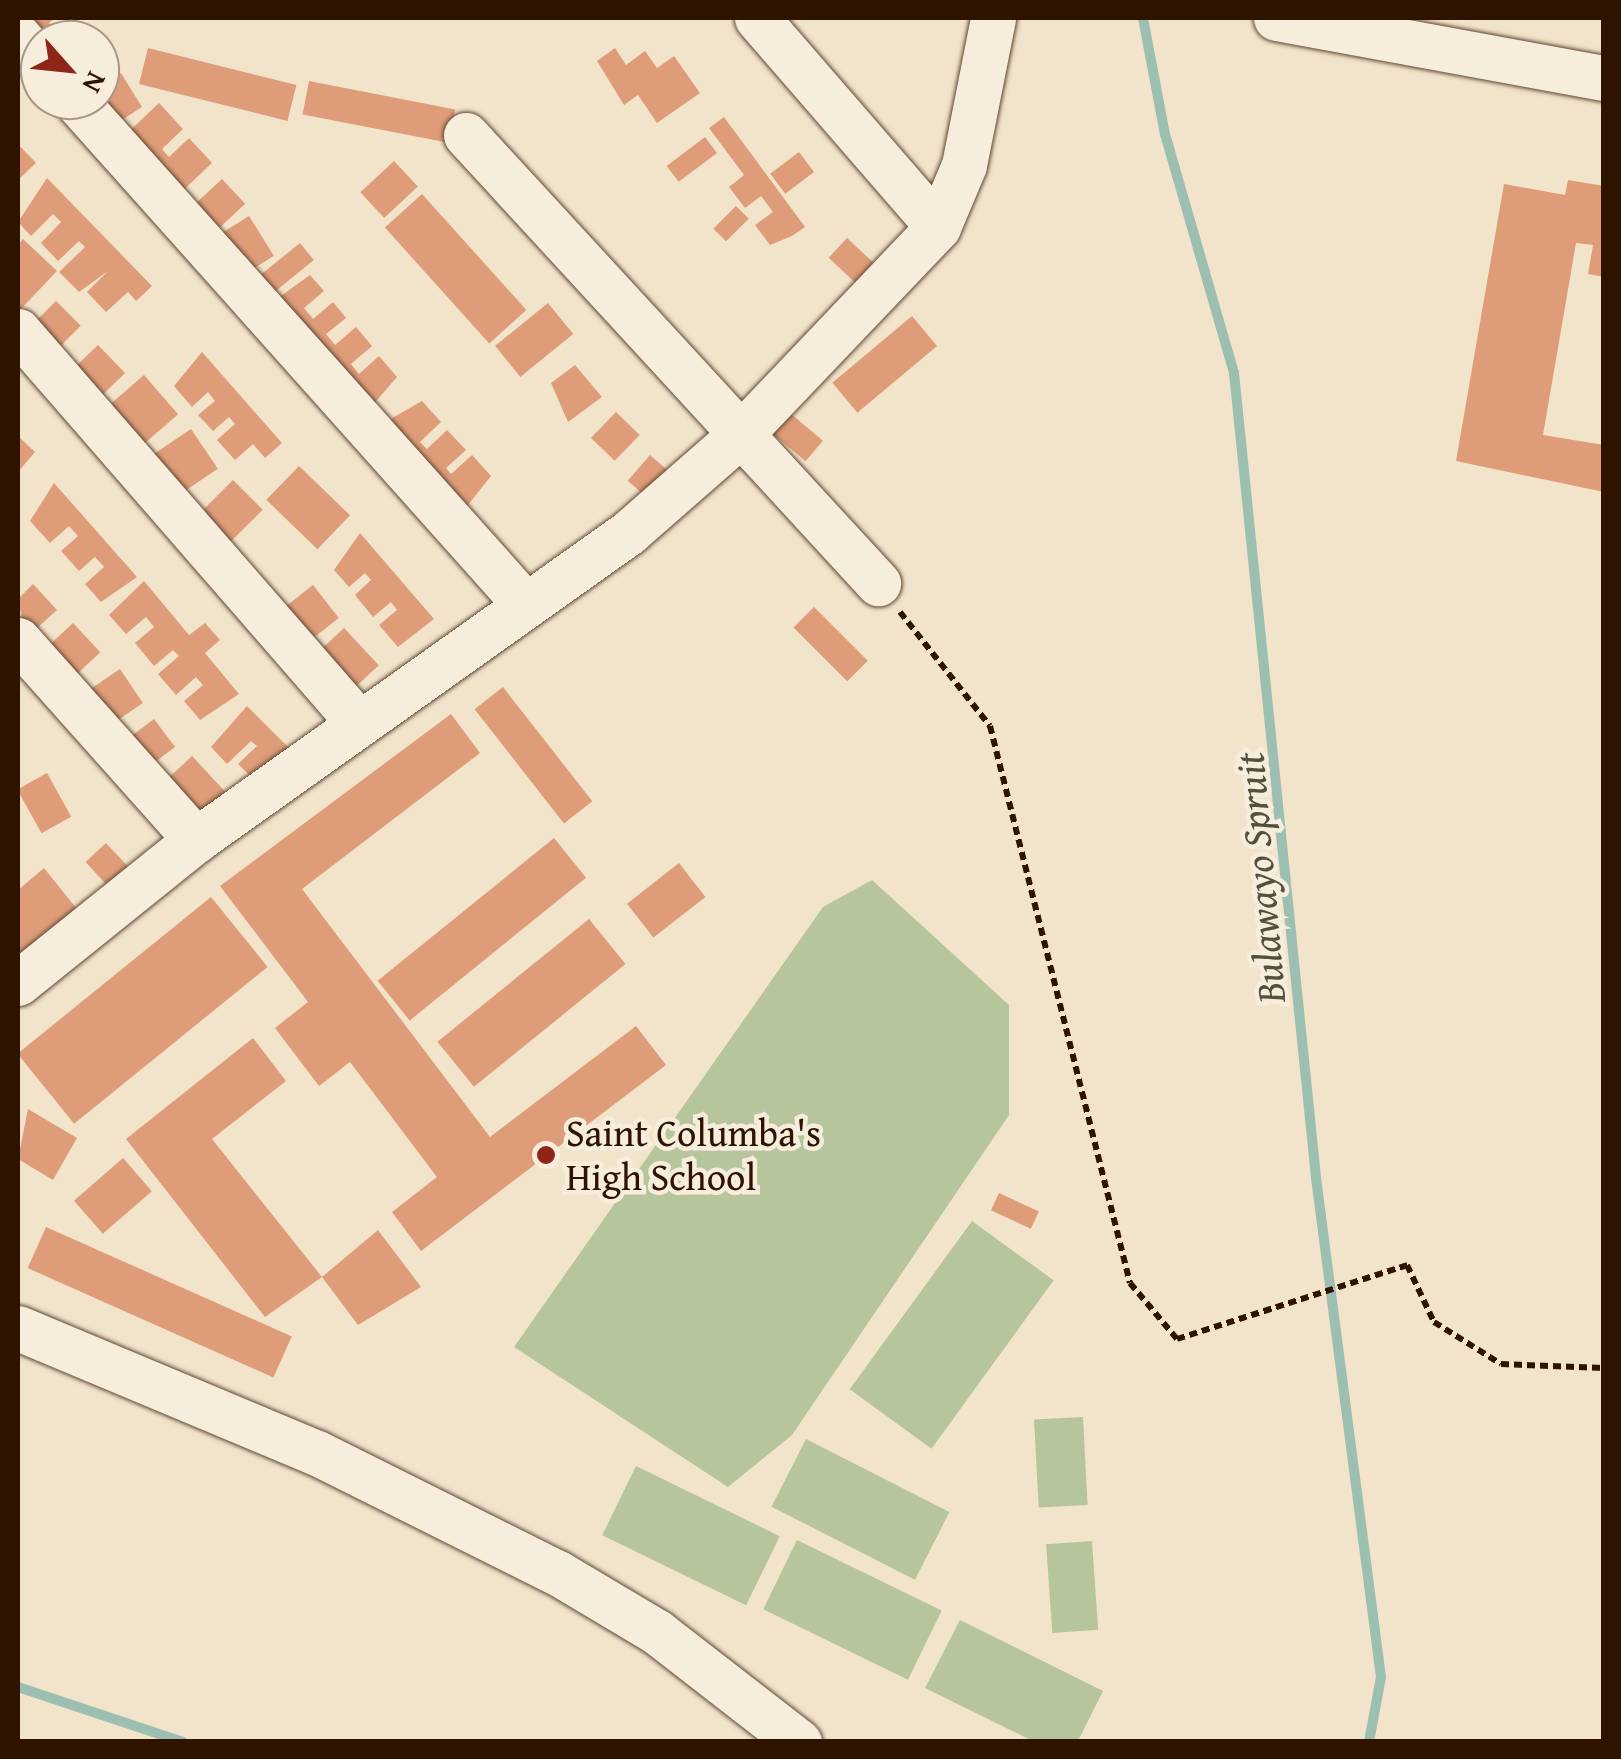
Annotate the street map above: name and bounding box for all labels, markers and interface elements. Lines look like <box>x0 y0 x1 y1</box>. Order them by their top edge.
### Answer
north arrow <box>20 20 120 120</box>
text: N <box>73 65 118 101</box>
water label: Bulawayo Spruit <box>1225 751 1295 1005</box>
place label: Saint Columba's High School <box>566 1110 821 1200</box>
marker: Saint Columba's High School <box>535 1144 557 1166</box>

